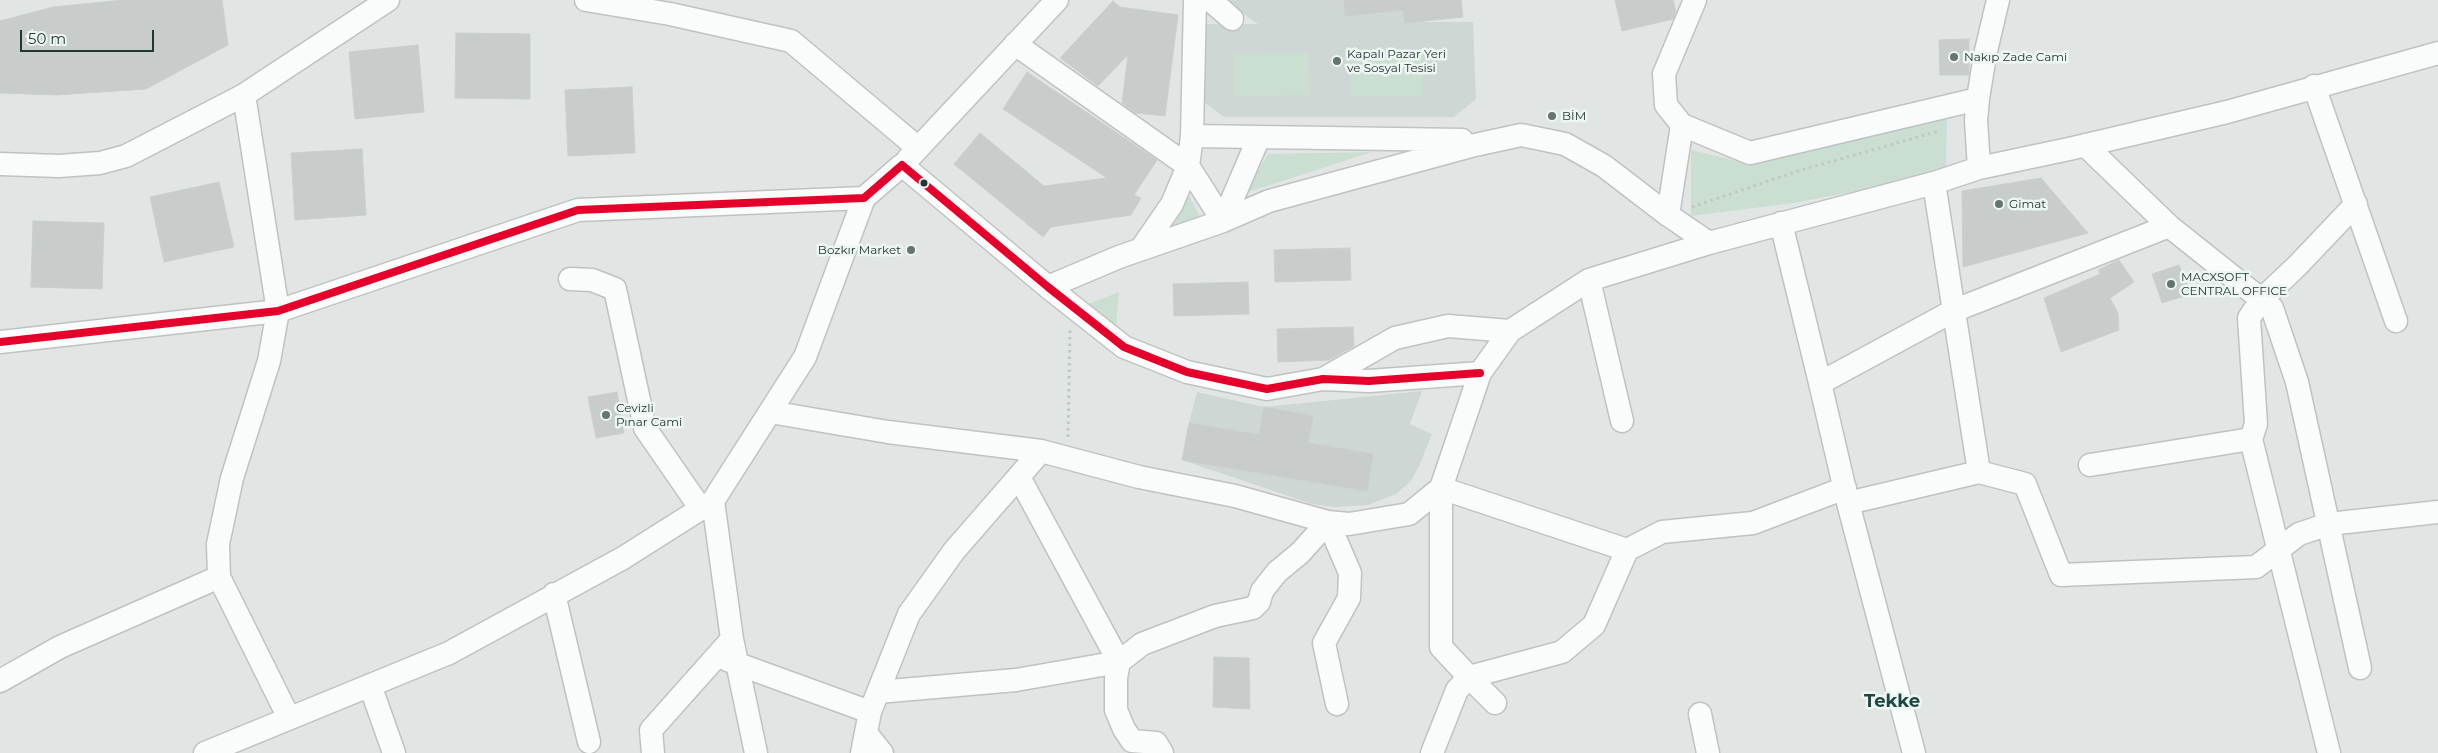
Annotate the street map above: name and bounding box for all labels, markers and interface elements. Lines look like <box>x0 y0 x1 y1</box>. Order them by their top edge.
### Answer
scale bar <box>22 20 156 52</box>
text: 50 m <box>28 29 66 48</box>
place label: Kapalı Pazar Yeri ve Sosyal Tesisi <box>1347 47 1446 75</box>
place label: Nakıp Zade Cami <box>1964 50 2067 64</box>
marker: Nakıp Zade Cami <box>1948 51 1960 63</box>
marker: Kapalı Pazar Yeri ve Sosyal Tesisi <box>1331 55 1343 67</box>
place label: BİM <box>1562 109 1586 123</box>
marker: BİM <box>1546 110 1558 122</box>
unlabelled marker <box>919 178 929 188</box>
place label: Gimat <box>2009 197 2046 211</box>
marker: Gimat <box>1993 198 2005 210</box>
place label: Bozkır Market <box>818 243 901 257</box>
marker: Bozkır Market <box>905 244 917 256</box>
place label: MACXSOFT CENTRAL OFFICE <box>2181 270 2287 298</box>
marker: MACXSOFT CENTRAL OFFICE <box>2165 278 2177 290</box>
place label: Cevizli Pınar Cami <box>616 401 682 429</box>
marker: Cevizli Pınar Cami <box>600 409 612 421</box>
district label: Tekke <box>1864 691 1920 713</box>

